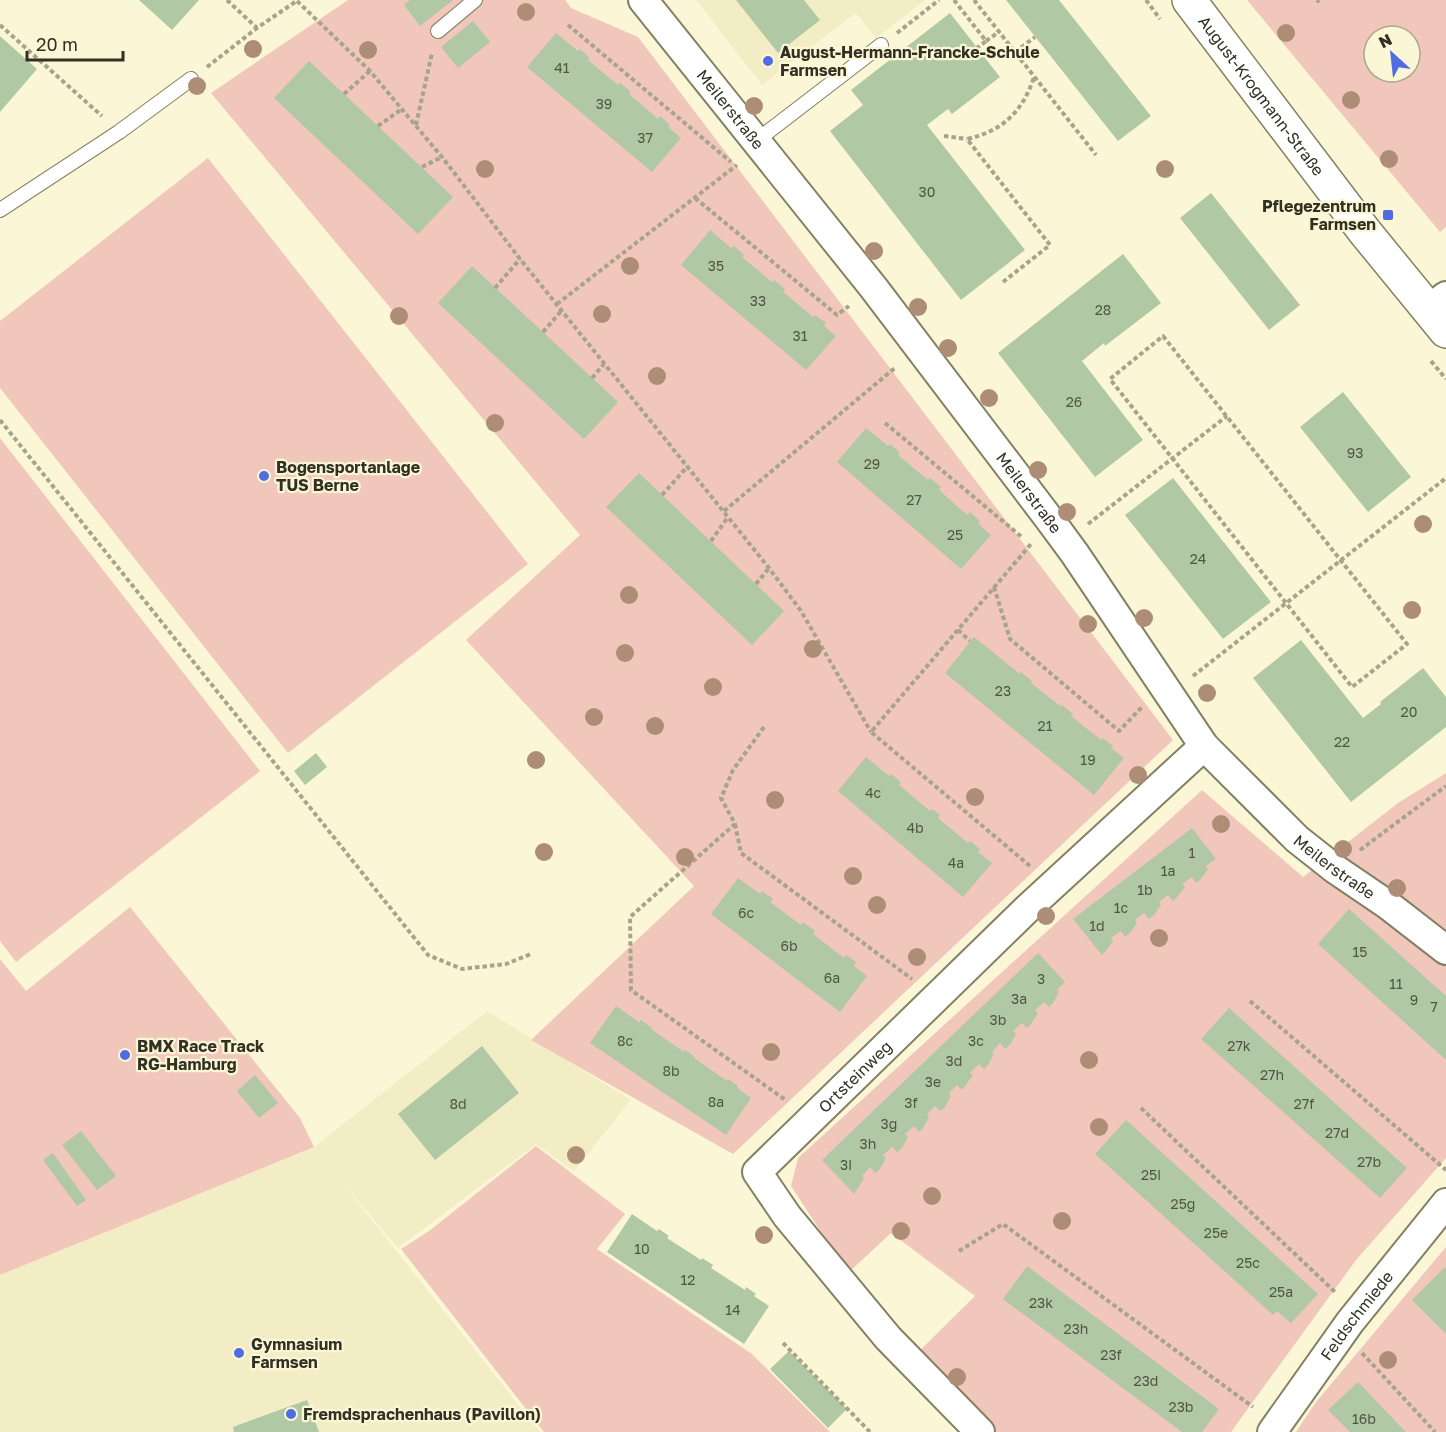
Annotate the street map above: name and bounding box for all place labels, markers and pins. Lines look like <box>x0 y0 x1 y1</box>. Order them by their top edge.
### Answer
place label: August-Hermann-Francke-Schule Farmsen <box>780 42 1040 80</box>
marker: August-Hermann-Francke-Schule Farmsen <box>761 54 775 68</box>
place label: Pflegezentrum Farmsen <box>1262 196 1376 234</box>
marker: Pflegezentrum Farmsen <box>1381 208 1395 222</box>
place label: Bogensportanlage TUS Berne <box>276 457 420 495</box>
marker: Bogensportanlage TUS Berne <box>257 469 271 483</box>
place label: BMX Race Track RG-Hamburg <box>137 1036 265 1074</box>
marker: BMX Race Track RG-Hamburg <box>118 1048 132 1062</box>
place label: Gymnasium Farmsen <box>251 1334 342 1372</box>
marker: Gymnasium Farmsen <box>232 1346 246 1360</box>
place label: Fremdsprachenhaus (Pavillon) <box>303 1404 541 1424</box>
marker: Fremdsprachenhaus (Pavillon) <box>284 1407 298 1421</box>

